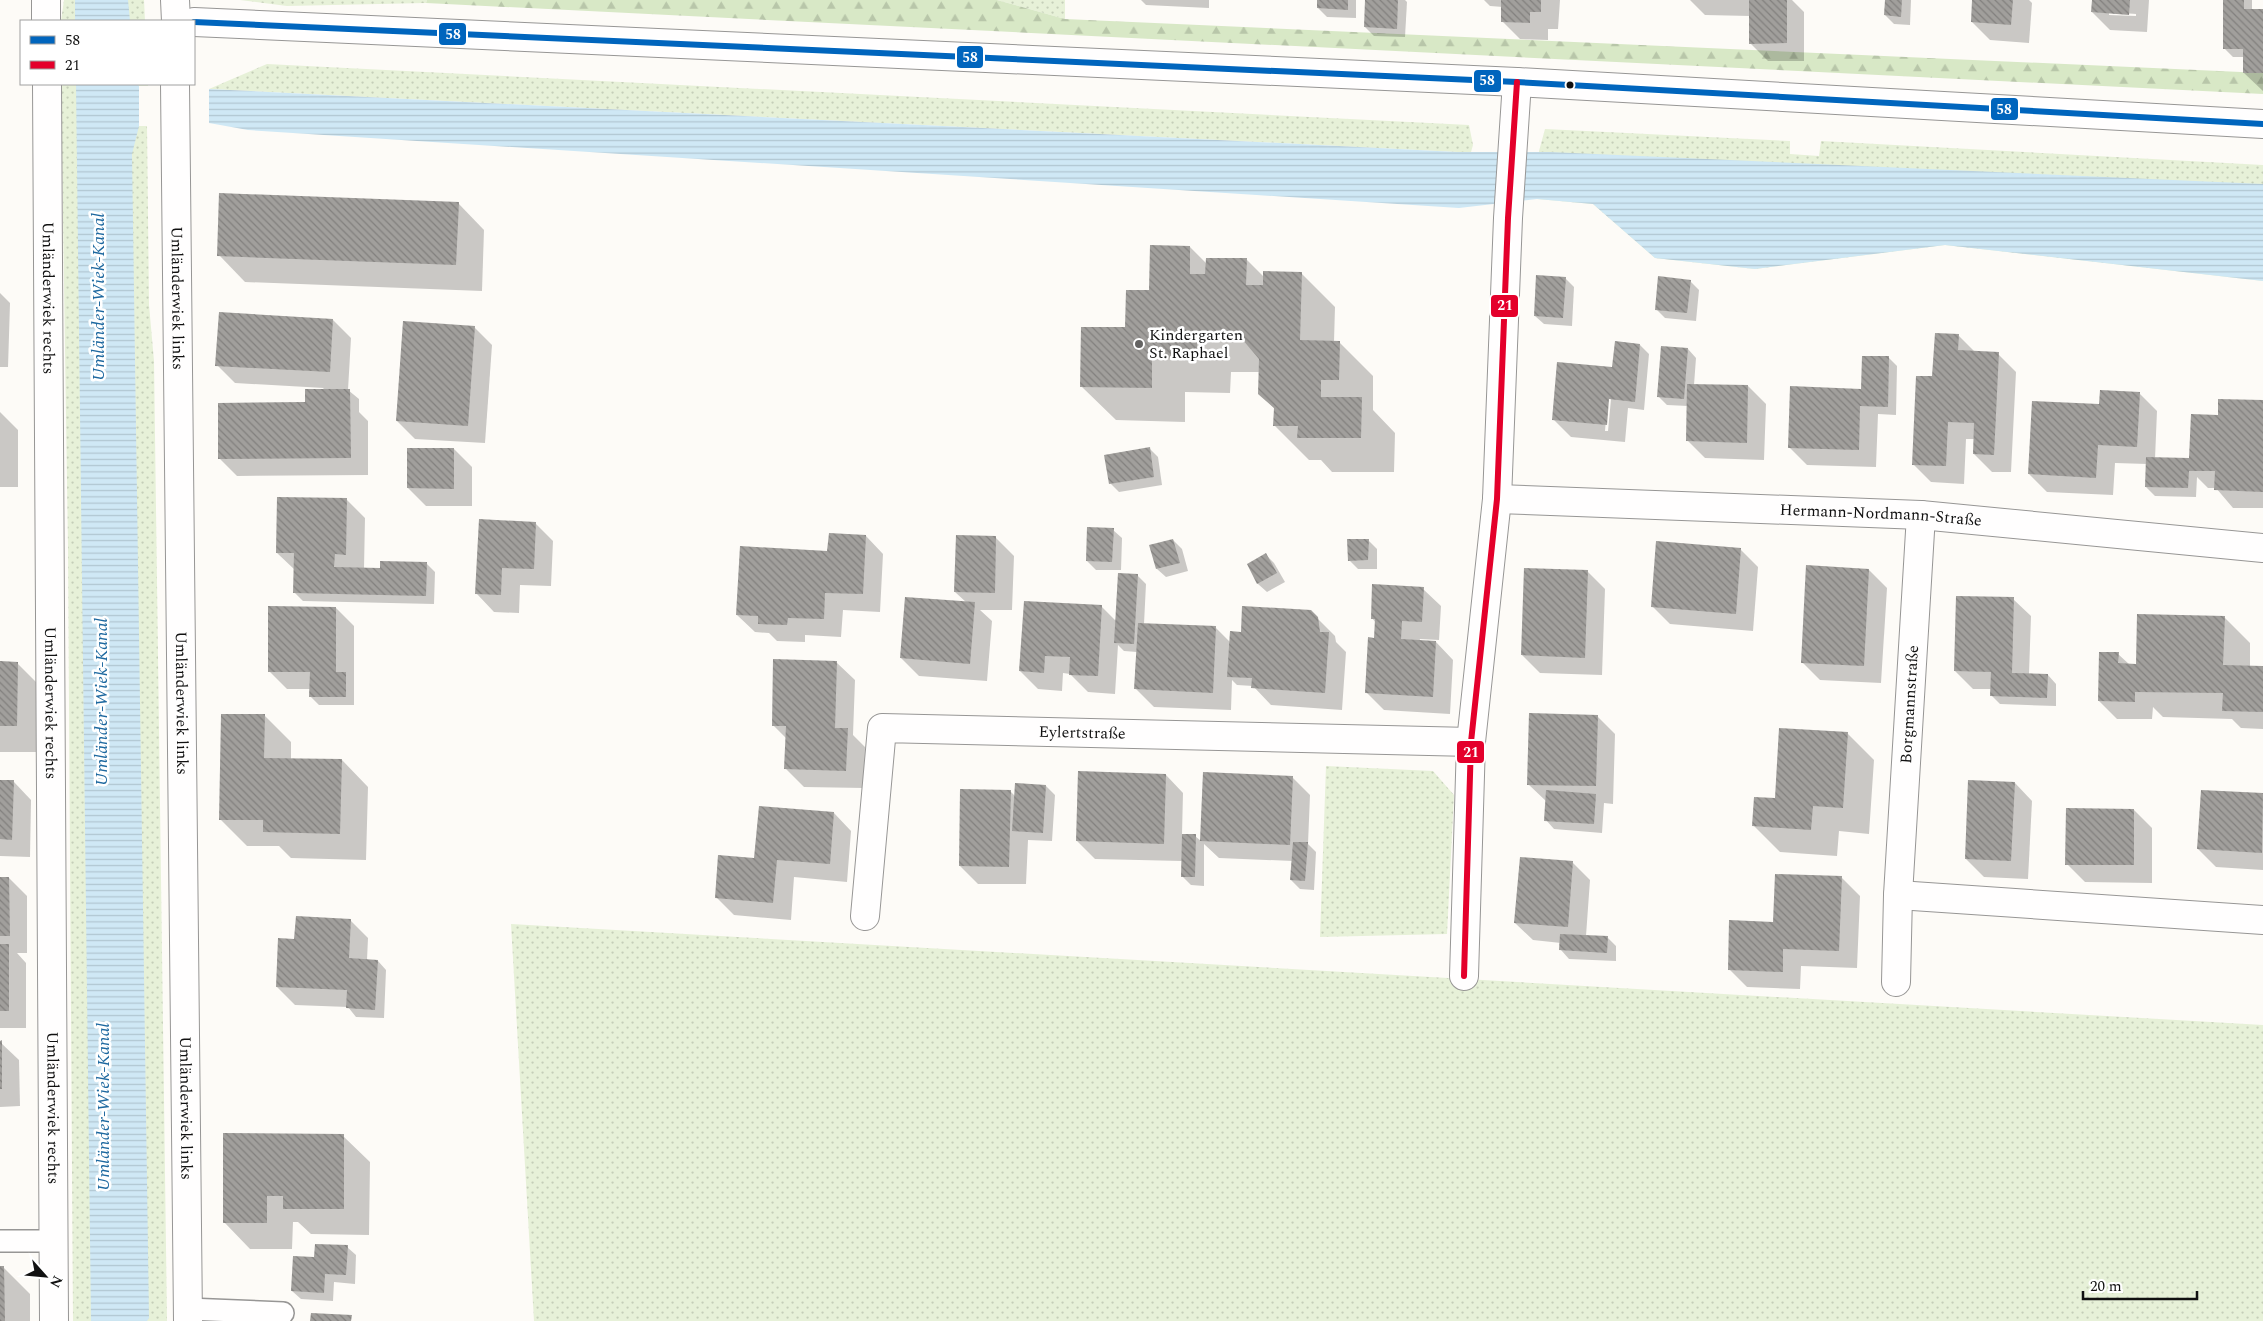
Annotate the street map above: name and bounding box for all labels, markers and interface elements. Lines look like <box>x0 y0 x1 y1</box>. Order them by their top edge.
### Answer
legend <box>20 20 195 85</box>
line badge: 58 <box>438 22 467 46</box>
text: 58 <box>445 24 461 45</box>
text: 58 <box>65 29 80 52</box>
line badge: 58 <box>956 45 984 69</box>
text: 58 <box>962 47 978 68</box>
text: 21 <box>65 54 80 77</box>
line badge: 58 <box>1473 69 1502 93</box>
text: 58 <box>1479 70 1495 91</box>
unlabelled marker <box>1565 80 1575 90</box>
line badge: 58 <box>1990 97 2019 121</box>
text: 58 <box>1996 99 2012 120</box>
water label: Umländer-Wiek-Kanal <box>85 212 112 381</box>
street label: Umländerwiek rechts <box>36 222 61 374</box>
street label: Umländerwiek links <box>164 226 190 370</box>
line badge: 21 <box>1490 294 1519 318</box>
text: 21 <box>1497 295 1513 316</box>
place label: Kindergarten St. Raphael <box>1149 323 1243 365</box>
marker: Kindergarten St. Raphael <box>1133 338 1145 350</box>
street label: Hermann-Nordmann-Straße <box>1779 498 1983 533</box>
water label: Umländer-Wiek-Kanal <box>88 617 115 786</box>
street label: Umländerwiek rechts <box>38 627 63 779</box>
street label: Umländerwiek links <box>169 631 194 775</box>
street label: Borgmannstraße <box>1894 644 1925 764</box>
street label: Eylertstraße <box>1038 720 1126 746</box>
line badge: 21 <box>1456 740 1485 764</box>
text: 21 <box>1463 742 1479 763</box>
water label: Umländer-Wiek-Kanal <box>90 1022 117 1191</box>
street label: Umländerwiek rechts <box>40 1032 65 1184</box>
street label: Umländerwiek links <box>173 1036 199 1180</box>
north arrow <box>20 1251 70 1301</box>
scale bar <box>2083 1268 2197 1300</box>
text: N <box>44 1272 68 1292</box>
text: 20 m <box>2090 1275 2122 1298</box>

